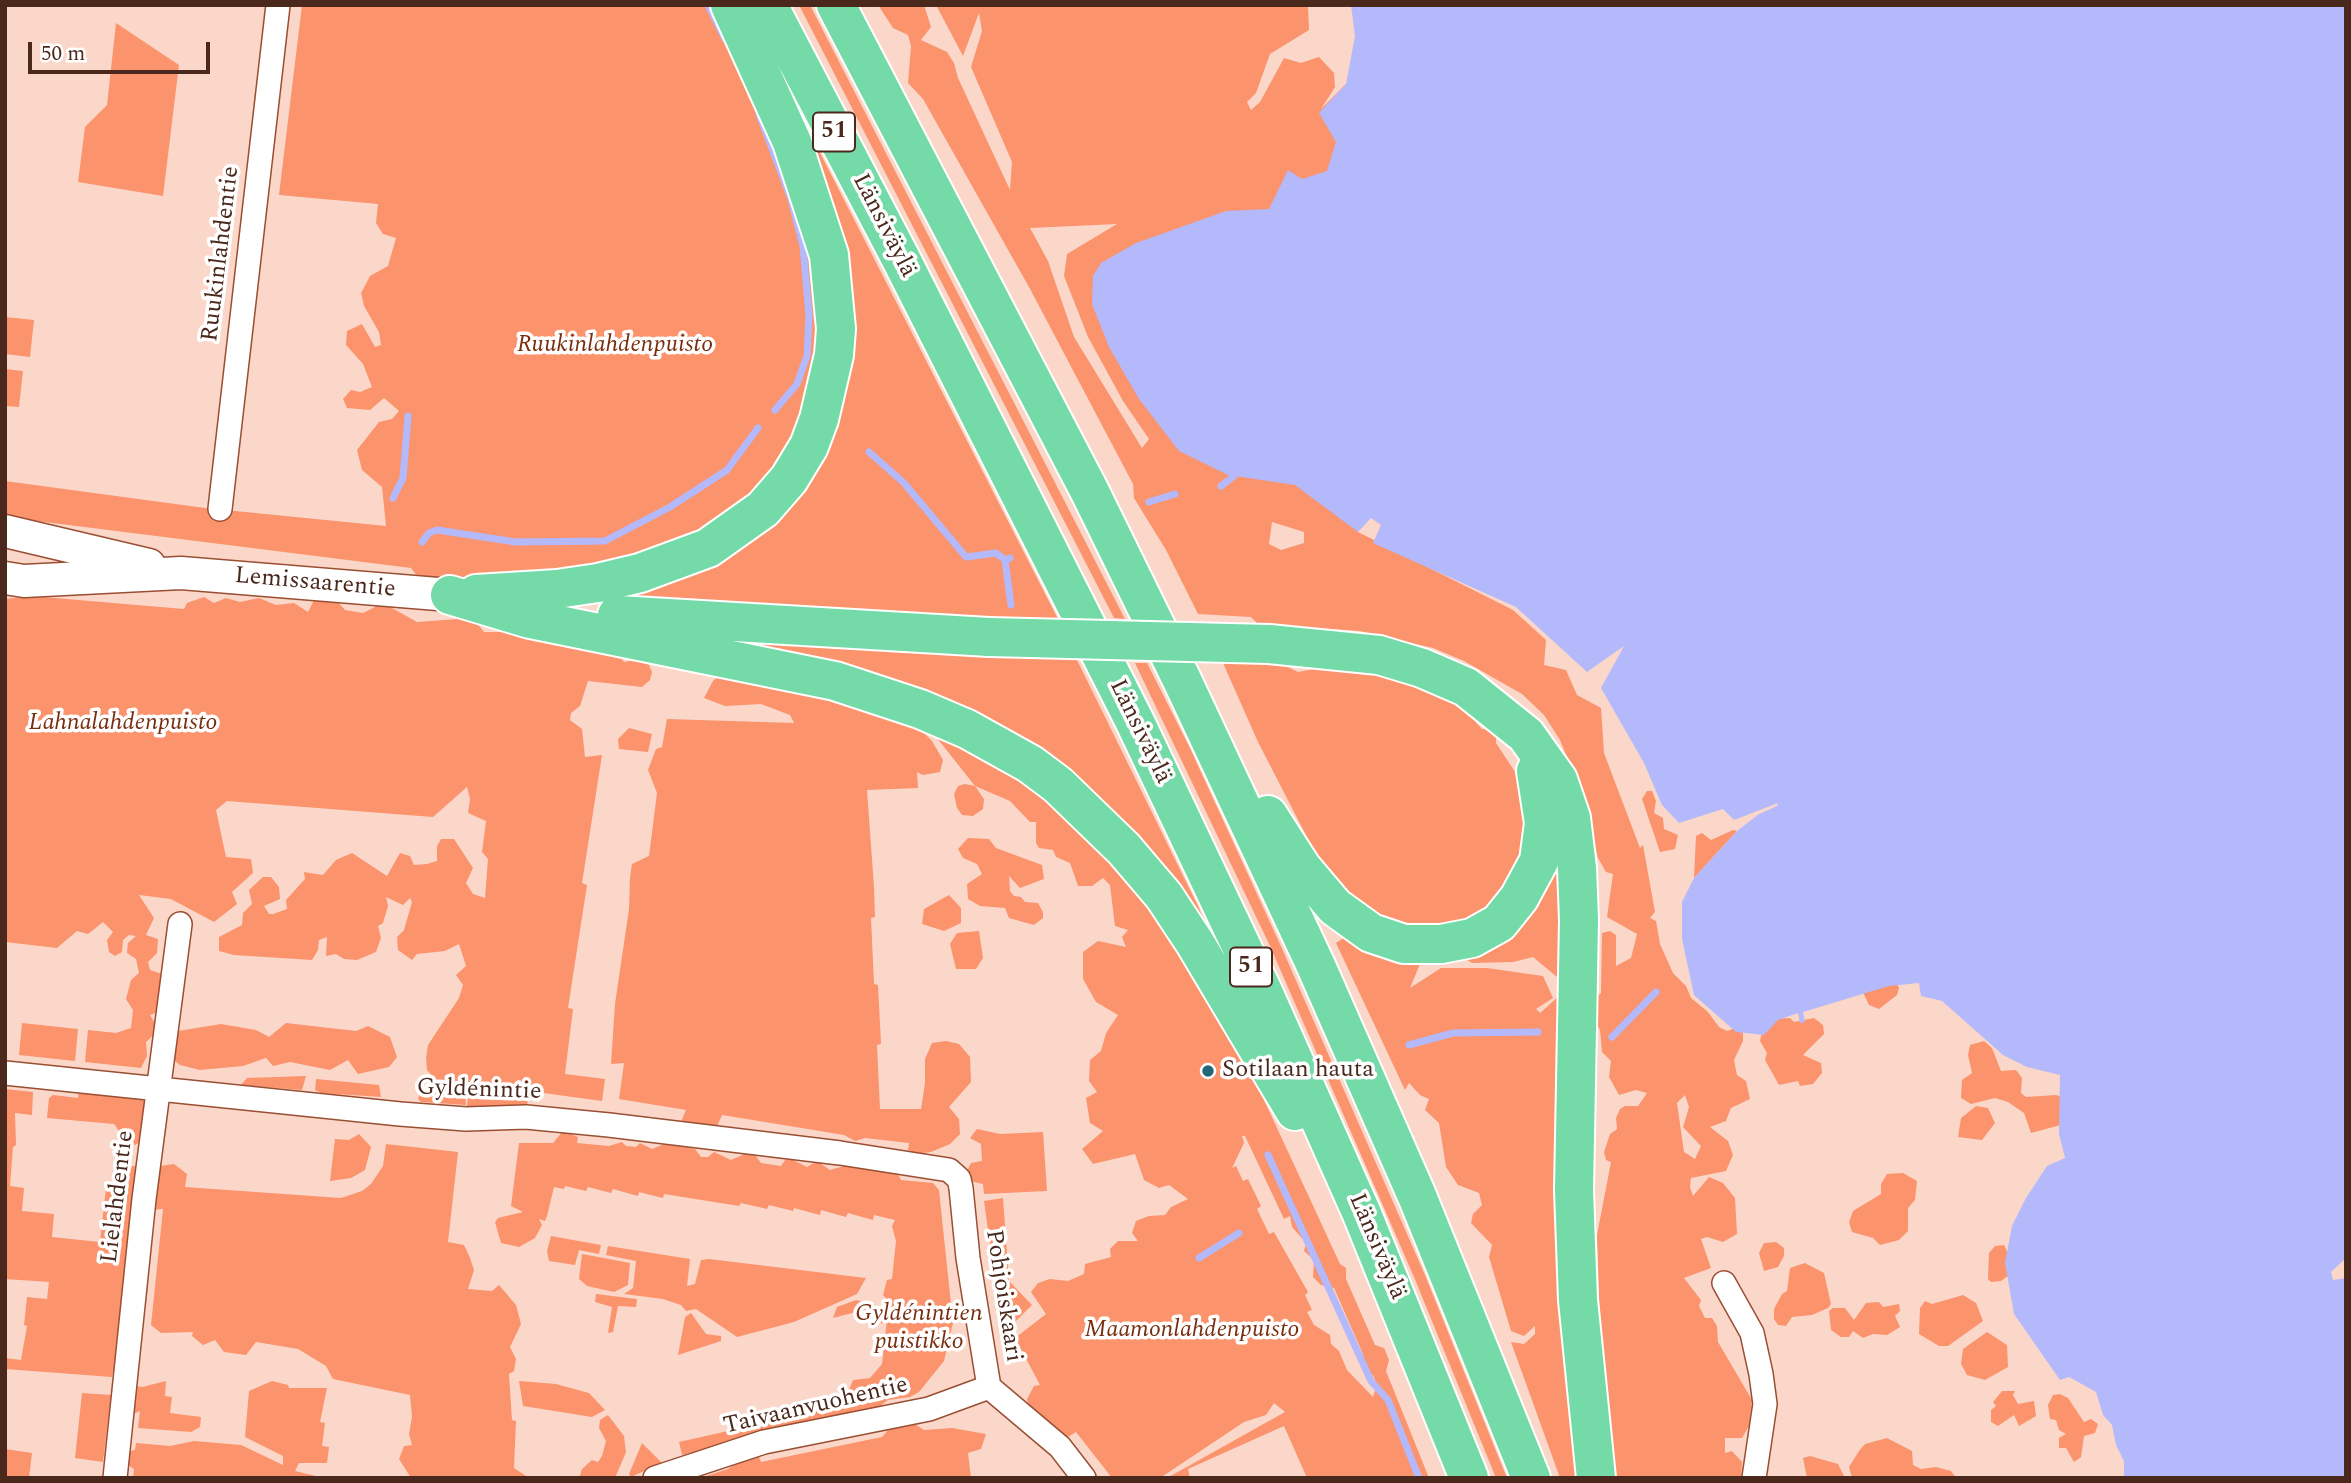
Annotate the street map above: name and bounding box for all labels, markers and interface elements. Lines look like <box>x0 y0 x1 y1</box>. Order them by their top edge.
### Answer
scale bar <box>32 28 214 72</box>
text: 50 m <box>41 38 85 70</box>
road number: 51 <box>813 113 855 152</box>
street label: Ruukinlahdentie <box>197 165 247 343</box>
street label: Länsiväylä <box>845 169 921 283</box>
park label: Ruukinlahdenpuisto <box>517 332 713 360</box>
street label: Lemissaarentie <box>233 563 397 605</box>
street label: Länsiväylä <box>1101 675 1177 789</box>
park label: Lahnalahdenpuisto <box>29 710 217 738</box>
road number: 51 <box>1230 948 1272 986</box>
place label: Sotilaan hauta <box>1222 1057 1374 1085</box>
marker: Sotilaan hauta <box>1200 1063 1216 1079</box>
street label: Gyldénintie <box>416 1074 542 1108</box>
street label: Lielahdentie <box>97 1129 141 1265</box>
street label: Länsiväylä <box>1341 1190 1411 1304</box>
street label: Pohjoiskaari <box>977 1228 1027 1364</box>
park label: Gyldénintien puistikko <box>855 1301 983 1357</box>
park label: Maamonlahdenpuisto <box>1085 1317 1299 1345</box>
street label: Taivaanvuohentie <box>721 1372 911 1442</box>

